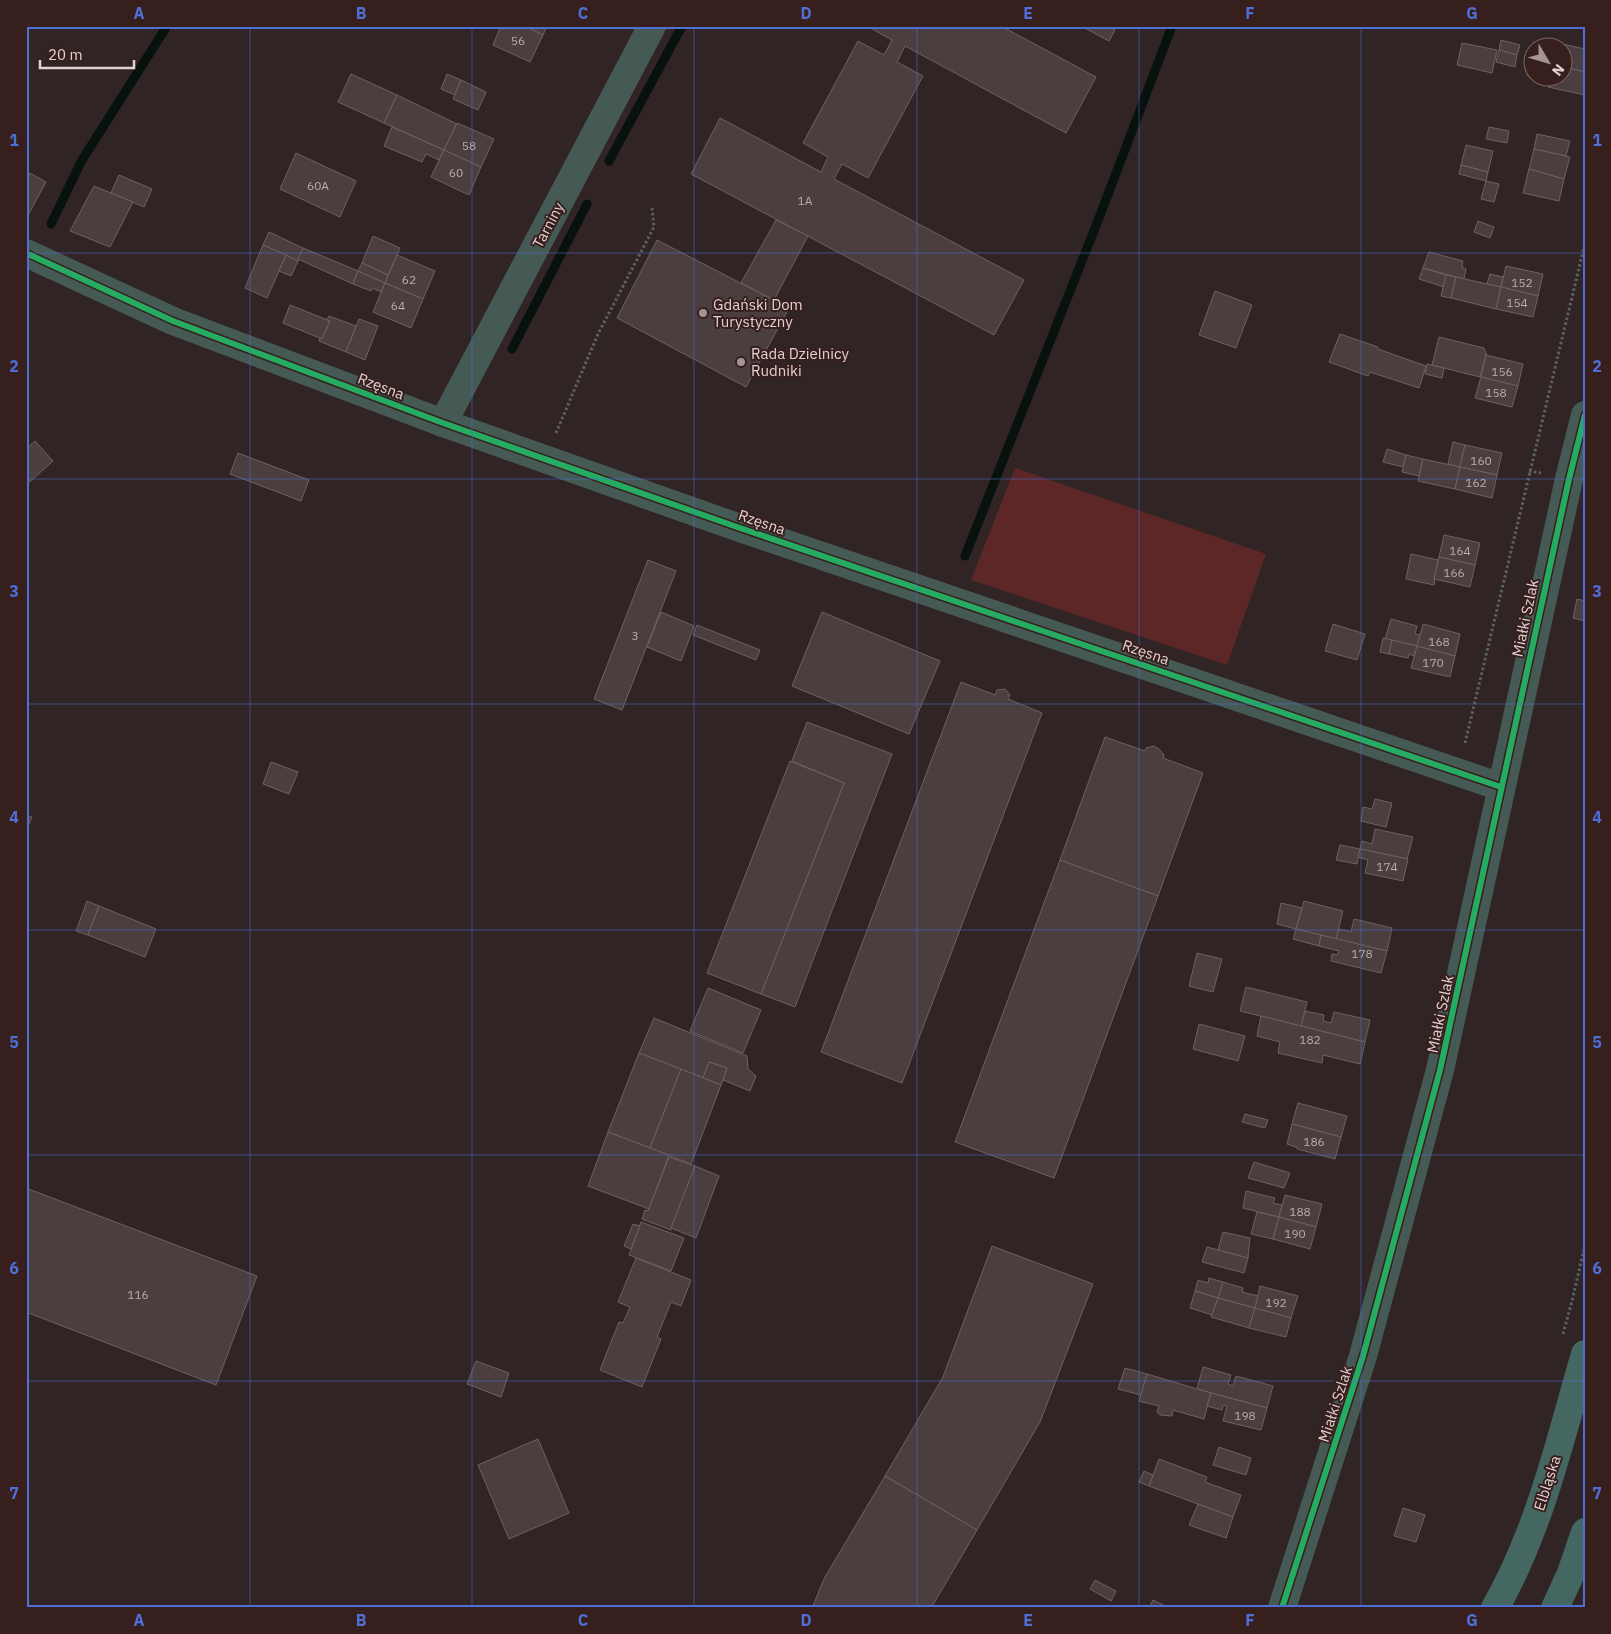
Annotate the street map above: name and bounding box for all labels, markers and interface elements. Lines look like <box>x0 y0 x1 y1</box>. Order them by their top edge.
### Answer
text: A <box>134 3 145 23</box>
text: B <box>356 3 367 23</box>
text: C <box>578 3 588 23</box>
text: D <box>800 3 812 23</box>
text: E <box>1023 3 1033 23</box>
text: F <box>1245 3 1255 23</box>
text: G <box>1466 3 1478 23</box>
house number: 56 <box>511 33 525 48</box>
scale bar <box>40 38 134 70</box>
north arrow <box>1524 38 1574 88</box>
text: 20 m <box>48 45 83 64</box>
text: N <box>1548 60 1568 80</box>
text: 1 <box>9 130 19 150</box>
text: 1 <box>1592 130 1602 150</box>
house number: 58 <box>462 138 476 153</box>
house number: 60 <box>449 165 463 180</box>
house number: 60A <box>307 178 329 193</box>
house number: 1A <box>798 193 813 208</box>
street label: Tarniny <box>528 198 568 251</box>
house number: 62 <box>402 272 416 287</box>
house number: 152 <box>1511 275 1533 290</box>
place label: Gdański Dom Turystyczny <box>713 295 803 331</box>
house number: 154 <box>1506 295 1528 310</box>
house number: 64 <box>391 298 405 313</box>
marker: Gdański Dom Turystyczny <box>697 307 709 319</box>
place label: Rada Dzielnicy Rudniki <box>751 344 850 380</box>
text: 2 <box>9 356 19 376</box>
marker: Rada Dzielnicy Rudniki <box>735 356 747 368</box>
text: 2 <box>1592 356 1602 376</box>
house number: 156 <box>1491 364 1513 379</box>
street label: Rzęsna <box>355 368 407 404</box>
house number: 158 <box>1485 385 1507 400</box>
house number: 160 <box>1470 453 1492 468</box>
house number: 162 <box>1465 475 1487 490</box>
street label: Rzęsna <box>736 505 788 539</box>
house number: 164 <box>1449 543 1471 558</box>
house number: 166 <box>1443 565 1465 580</box>
street label: Miałki Szlak <box>1507 577 1543 659</box>
text: 3 <box>9 581 19 601</box>
text: 3 <box>1592 581 1602 601</box>
house number: 3 <box>631 628 639 643</box>
house number: 168 <box>1428 634 1450 649</box>
street label: Rzęsna <box>1120 635 1172 669</box>
house number: 170 <box>1422 655 1444 670</box>
text: 4 <box>9 807 19 827</box>
text: 4 <box>1592 807 1602 827</box>
house number: 174 <box>1376 859 1398 874</box>
house number: 178 <box>1351 946 1373 961</box>
street label: Miałki Szlak <box>1422 973 1458 1055</box>
text: 5 <box>9 1032 19 1052</box>
house number: 182 <box>1299 1032 1321 1047</box>
text: 5 <box>1592 1032 1602 1052</box>
house number: 186 <box>1303 1134 1325 1149</box>
house number: 188 <box>1289 1204 1311 1219</box>
house number: 190 <box>1284 1226 1306 1241</box>
text: 6 <box>9 1258 19 1278</box>
text: 6 <box>1592 1258 1602 1278</box>
house number: 116 <box>127 1287 149 1302</box>
house number: 192 <box>1265 1295 1287 1310</box>
street label: Miałki Szlak <box>1314 1363 1356 1444</box>
house number: 198 <box>1234 1408 1256 1423</box>
street label: Elbląska <box>1529 1453 1565 1513</box>
text: 7 <box>9 1483 19 1503</box>
text: 7 <box>1592 1483 1602 1503</box>
text: A <box>134 1610 145 1630</box>
text: B <box>356 1610 367 1630</box>
text: C <box>578 1610 588 1630</box>
text: D <box>800 1610 812 1630</box>
text: E <box>1023 1610 1033 1630</box>
text: F <box>1245 1610 1255 1630</box>
text: G <box>1466 1610 1478 1630</box>

